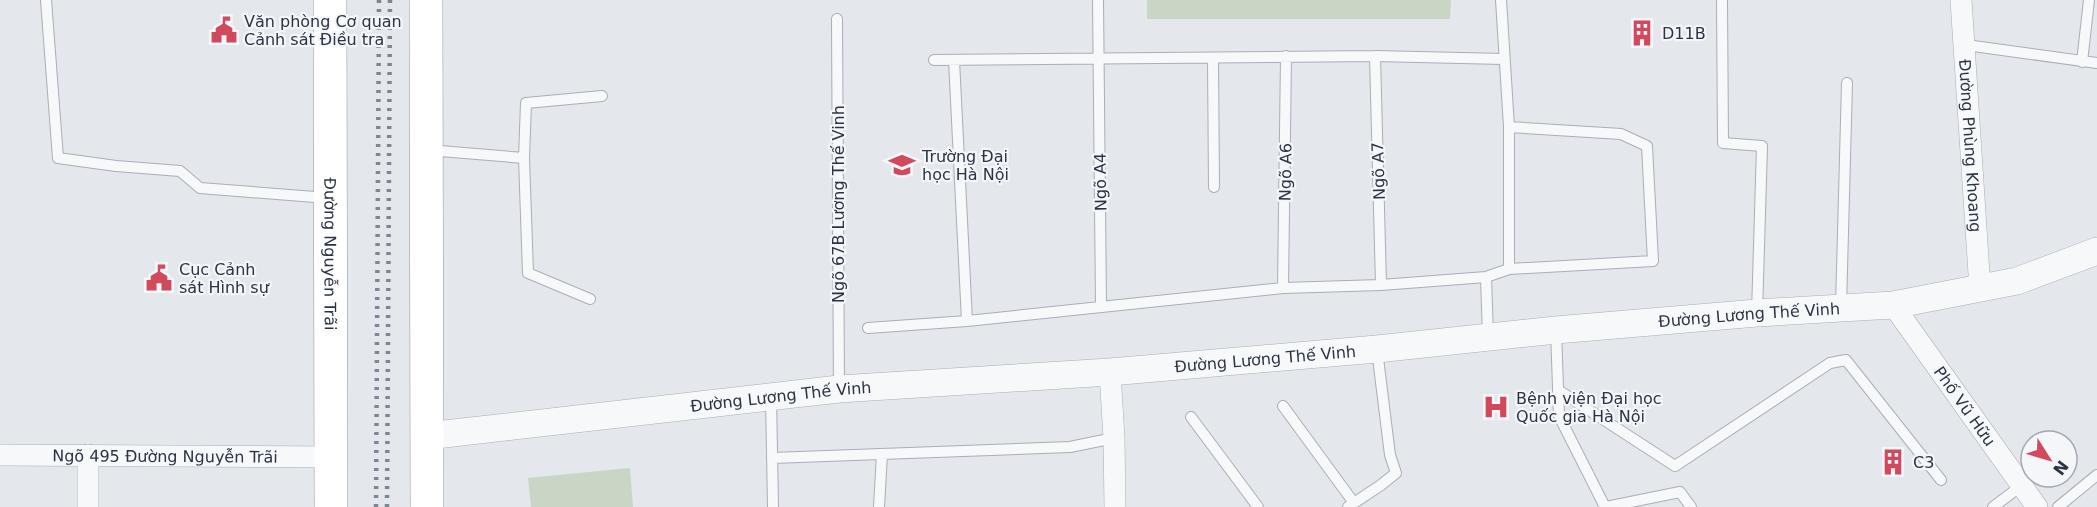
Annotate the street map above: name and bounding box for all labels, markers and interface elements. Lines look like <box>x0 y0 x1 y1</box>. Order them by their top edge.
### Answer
place label: Văn phòng Cơ quan Cảnh sát Điều tra <box>244 12 402 49</box>
public building icon: Văn phòng Cơ quan Cảnh sát Điều tra <box>209 15 239 45</box>
building icon: D11B <box>1627 18 1657 48</box>
place label: D11B <box>1662 24 1706 43</box>
street label: Đường Phùng Khoang <box>1955 58 1985 233</box>
street label: Ngõ 67B Lương Thế Vinh <box>829 105 848 303</box>
street label: Ngõ A7 <box>1368 142 1389 200</box>
street label: Ngõ A6 <box>1275 143 1296 201</box>
place label: Trường Đại học Hà Nội <box>921 147 1009 184</box>
school or university icon: Trường Đại học Hà Nội <box>887 150 917 180</box>
street label: Ngõ A4 <box>1090 153 1111 211</box>
street label: Đường Nguyễn Trãi <box>320 178 340 330</box>
place label: Cục Cảnh sát Hình sự <box>179 260 270 297</box>
public building icon: Cục Cảnh sát Hình sự <box>144 263 174 293</box>
street label: Đường Lương Thế Vinh <box>1658 299 1841 331</box>
street label: Đường Lương Thế Vinh <box>1174 342 1357 376</box>
street label: Phố Vũ Hữu <box>1930 363 1999 450</box>
street label: Đường Lương Thế Vinh <box>689 378 872 416</box>
place label: Bệnh viện Đại học Quốc gia Hà Nội <box>1516 389 1662 426</box>
hospital icon: Bệnh viện Đại học Quốc gia Hà Nội <box>1481 392 1511 422</box>
north arrow <box>2019 429 2079 489</box>
street label: Ngõ 495 Đường Nguyễn Trãi <box>52 446 278 467</box>
building icon: C3 <box>1878 447 1908 477</box>
place label: C3 <box>1913 453 1934 472</box>
text: N <box>2049 457 2072 479</box>

